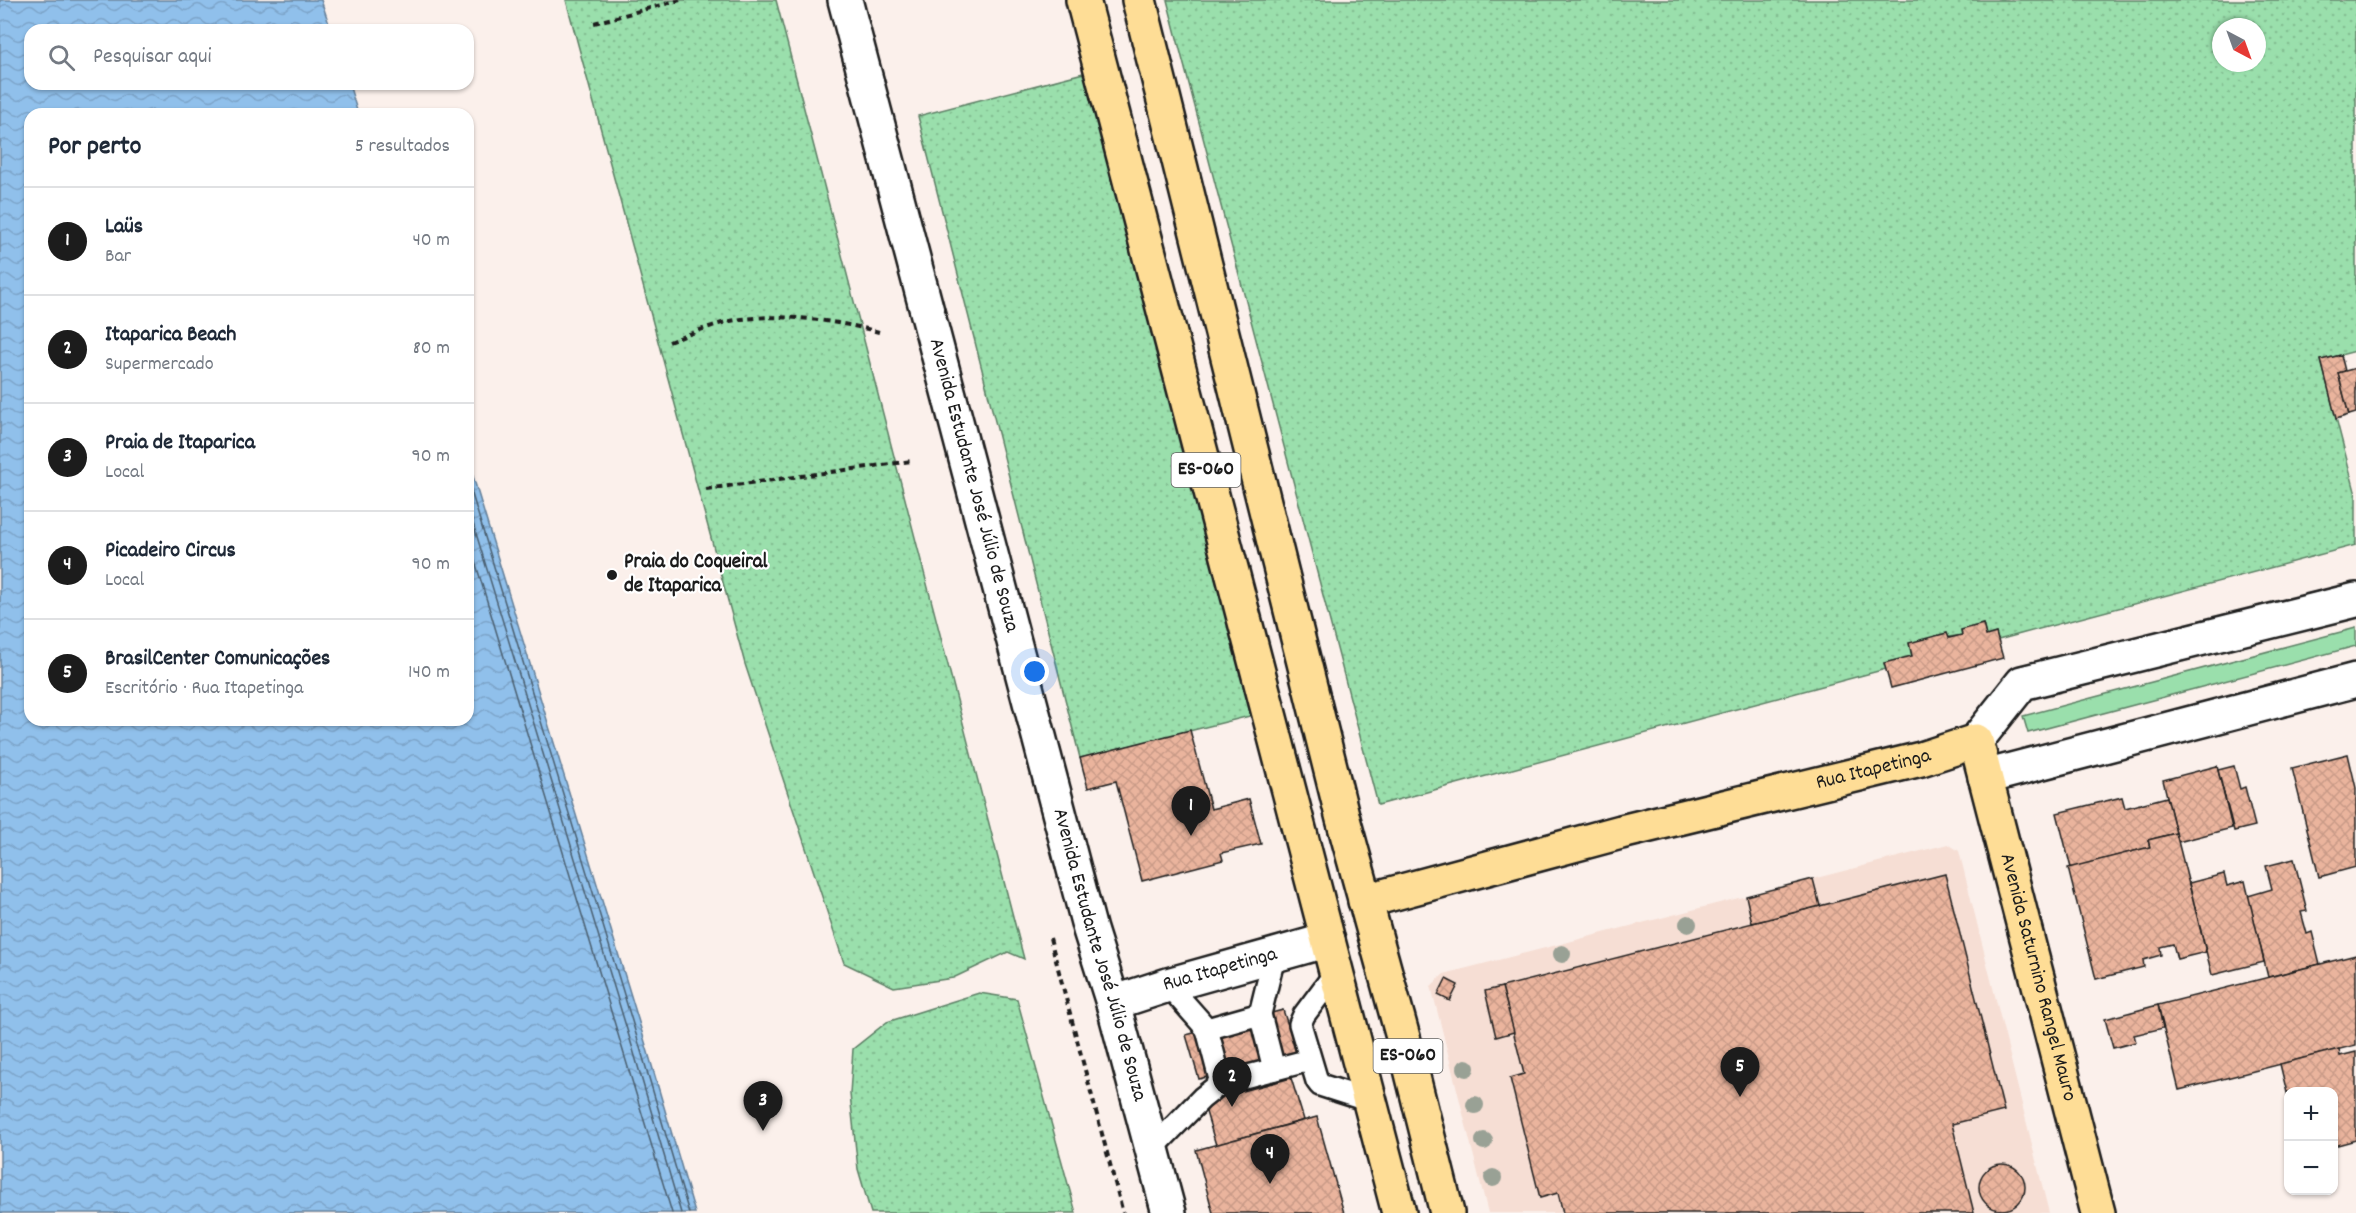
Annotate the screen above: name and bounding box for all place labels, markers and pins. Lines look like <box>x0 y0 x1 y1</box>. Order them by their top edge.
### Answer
place label: Praia do Coqueiral de Itaparica <box>624 548 769 602</box>
marker: Praia do Coqueiral de Itaparica <box>605 568 619 582</box>
pin: 1 <box>1172 786 1210 836</box>
pin: 5 <box>1720 1048 1760 1097</box>
pin: 2 <box>1212 1058 1252 1107</box>
pin: 3 <box>744 1082 783 1131</box>
pin: 4 <box>1250 1134 1290 1184</box>

